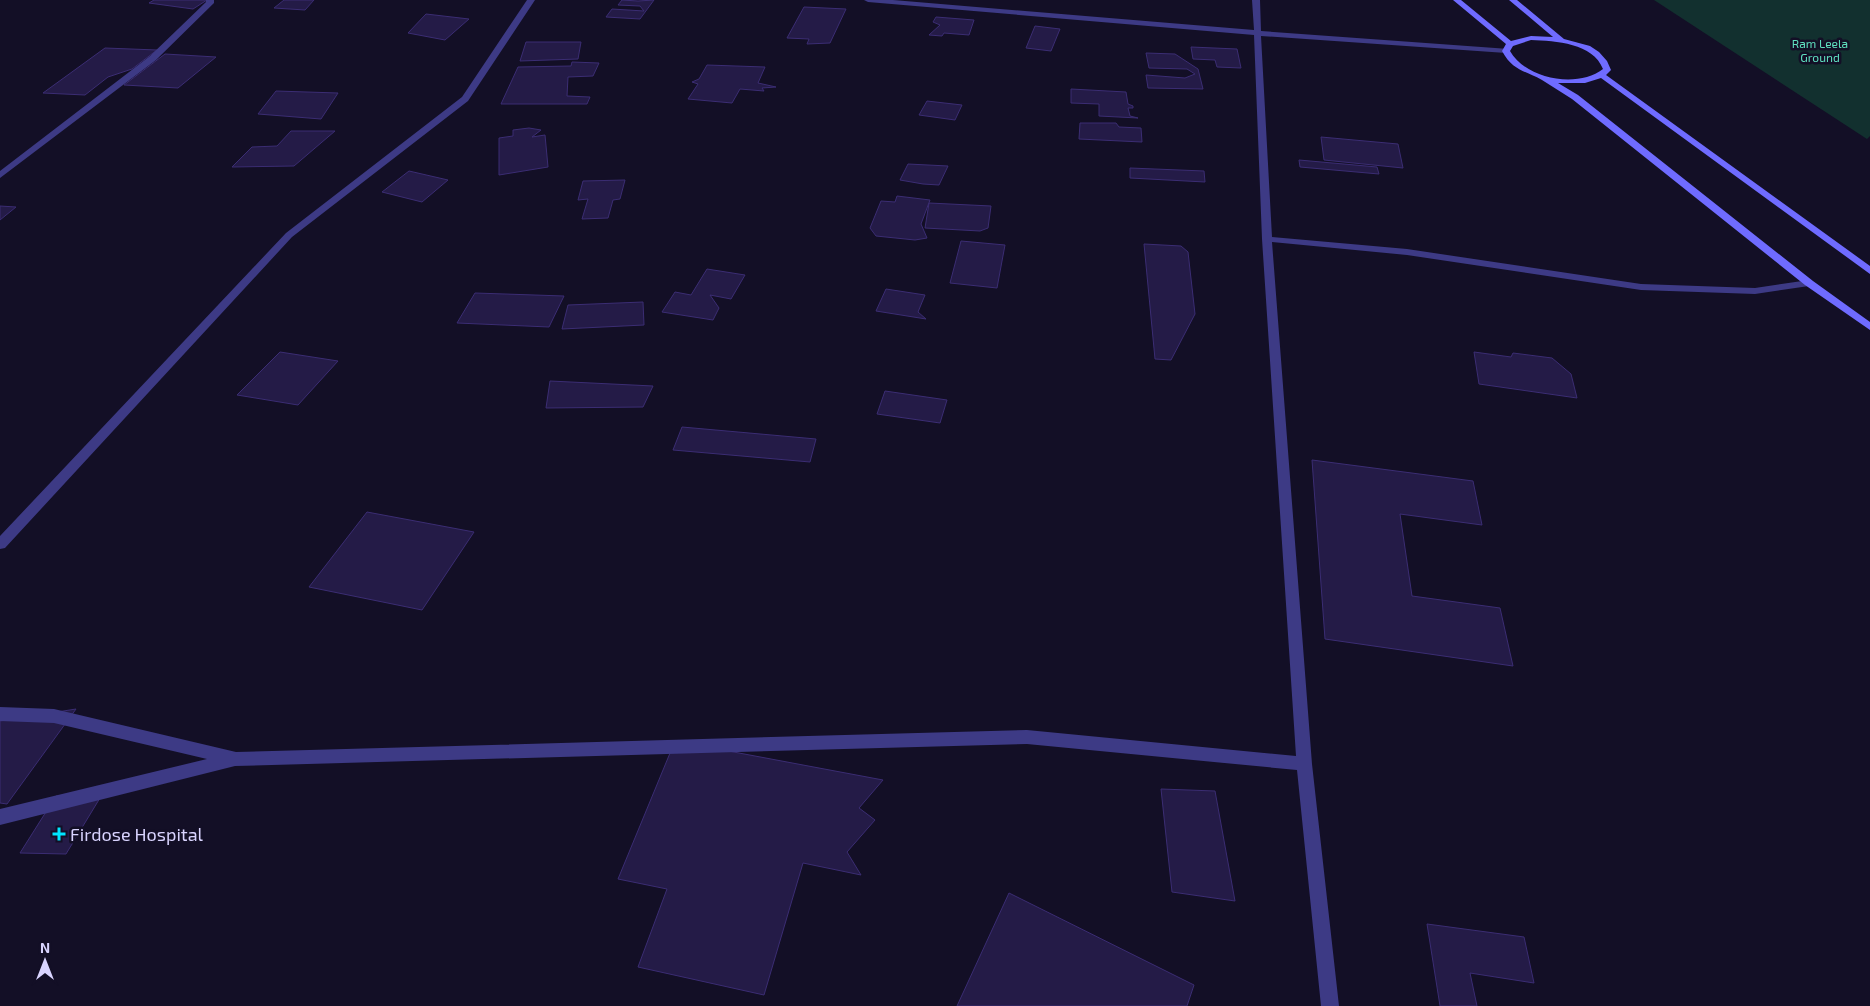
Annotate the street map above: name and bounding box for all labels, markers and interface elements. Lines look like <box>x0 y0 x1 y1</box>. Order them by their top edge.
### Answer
park label: Ram Leela Ground <box>1792 36 1848 64</box>
place label: Firdose Hospital <box>70 823 204 845</box>
marker: Firdose Hospital <box>52 827 66 841</box>
north arrow <box>20 936 70 986</box>
text: N <box>40 939 50 956</box>

